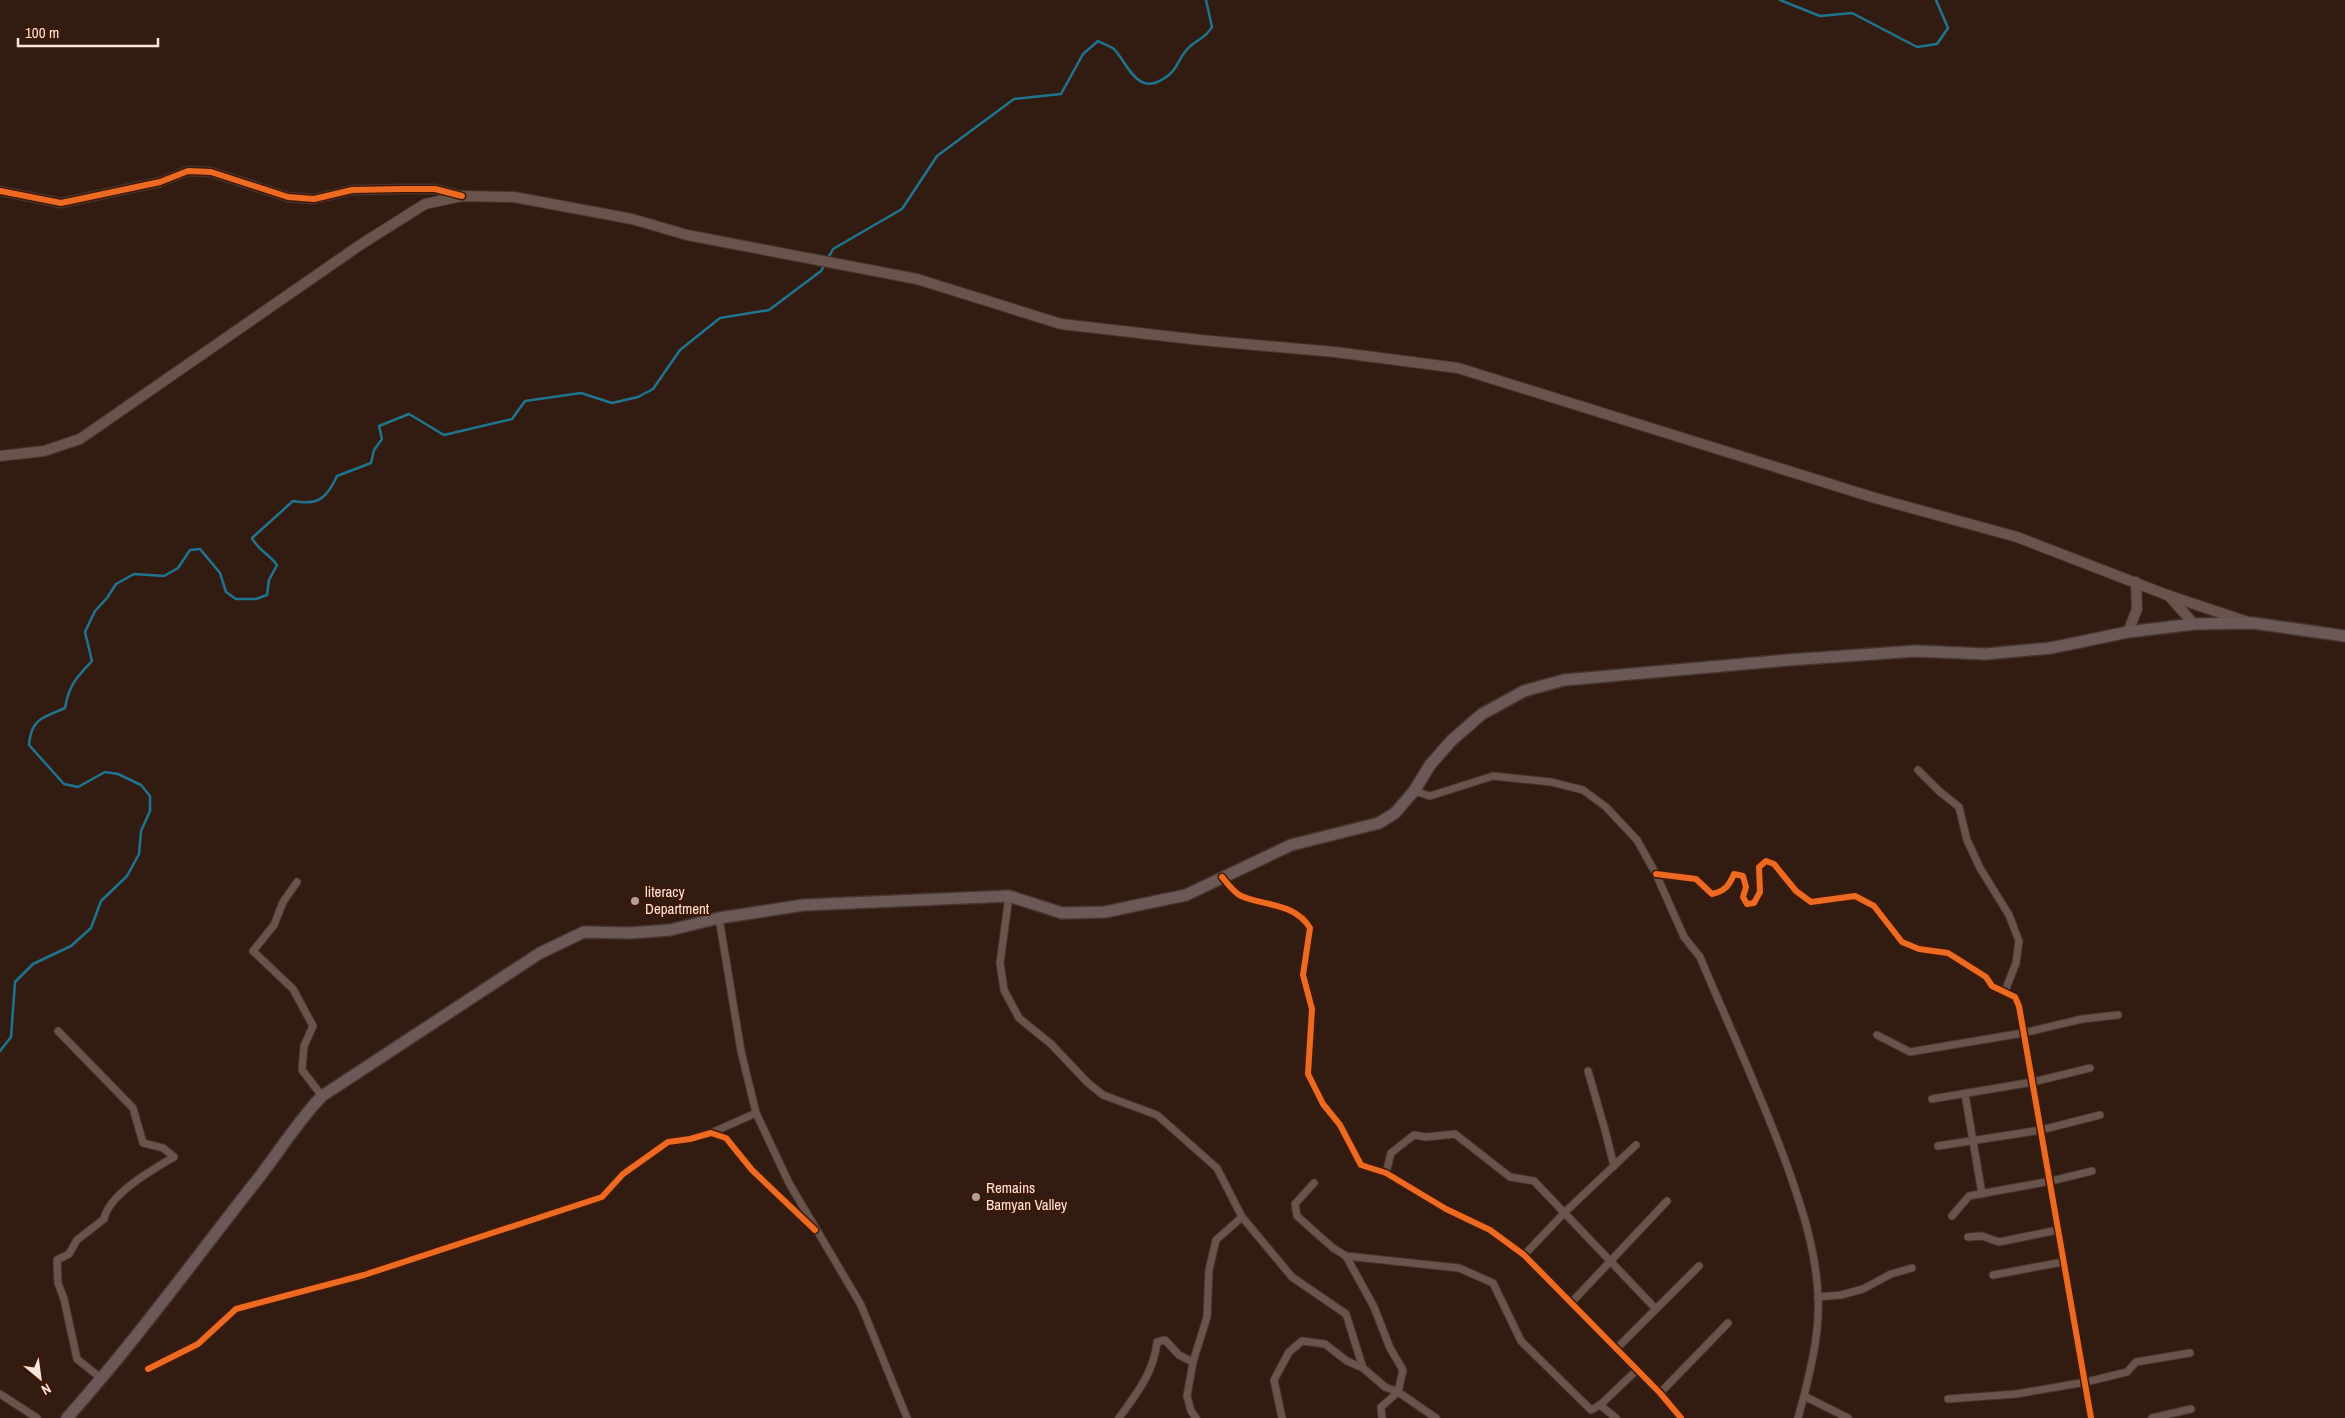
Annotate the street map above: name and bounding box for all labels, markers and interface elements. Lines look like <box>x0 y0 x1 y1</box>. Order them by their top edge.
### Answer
scale bar <box>18 15 158 47</box>
text: 100 m <box>25 22 59 43</box>
place label: literacy Department <box>645 881 710 919</box>
marker: literacy Department <box>629 895 641 907</box>
place label: Remains Bamyan Valley <box>986 1177 1068 1215</box>
marker: Remains Bamyan Valley <box>970 1191 982 1203</box>
north arrow <box>15 1353 65 1403</box>
text: N <box>38 1379 54 1399</box>

